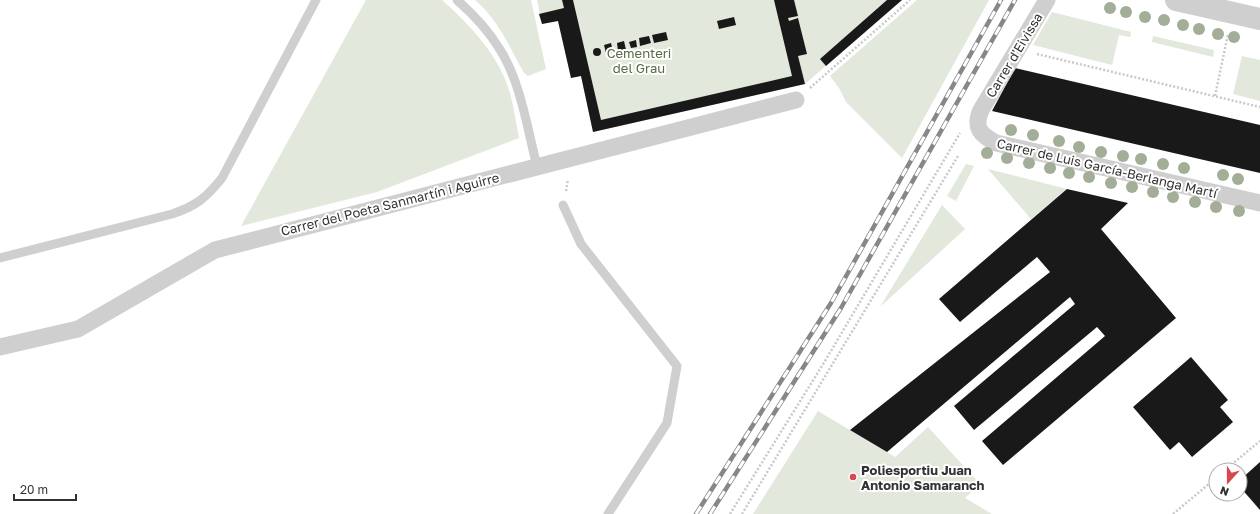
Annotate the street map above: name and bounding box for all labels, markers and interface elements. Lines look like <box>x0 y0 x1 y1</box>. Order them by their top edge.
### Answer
street label: Carrer d'Eivissa <box>982 10 1046 100</box>
park label: Cementeri del Grau <box>607 45 671 76</box>
street label: Carrer de Luis García-Berlanga Martí <box>995 135 1220 202</box>
street label: Carrer del Poeta Sanmartín i Aguirre <box>279 169 501 239</box>
place label: Poliesportiu Juan Antonio Samaranch <box>861 462 984 493</box>
north arrow <box>1208 462 1248 502</box>
marker: Poliesportiu Juan Antonio Samaranch <box>848 472 858 482</box>
scale bar <box>14 476 76 502</box>
text: 20 m <box>20 482 48 497</box>
text: N <box>1218 484 1230 499</box>

